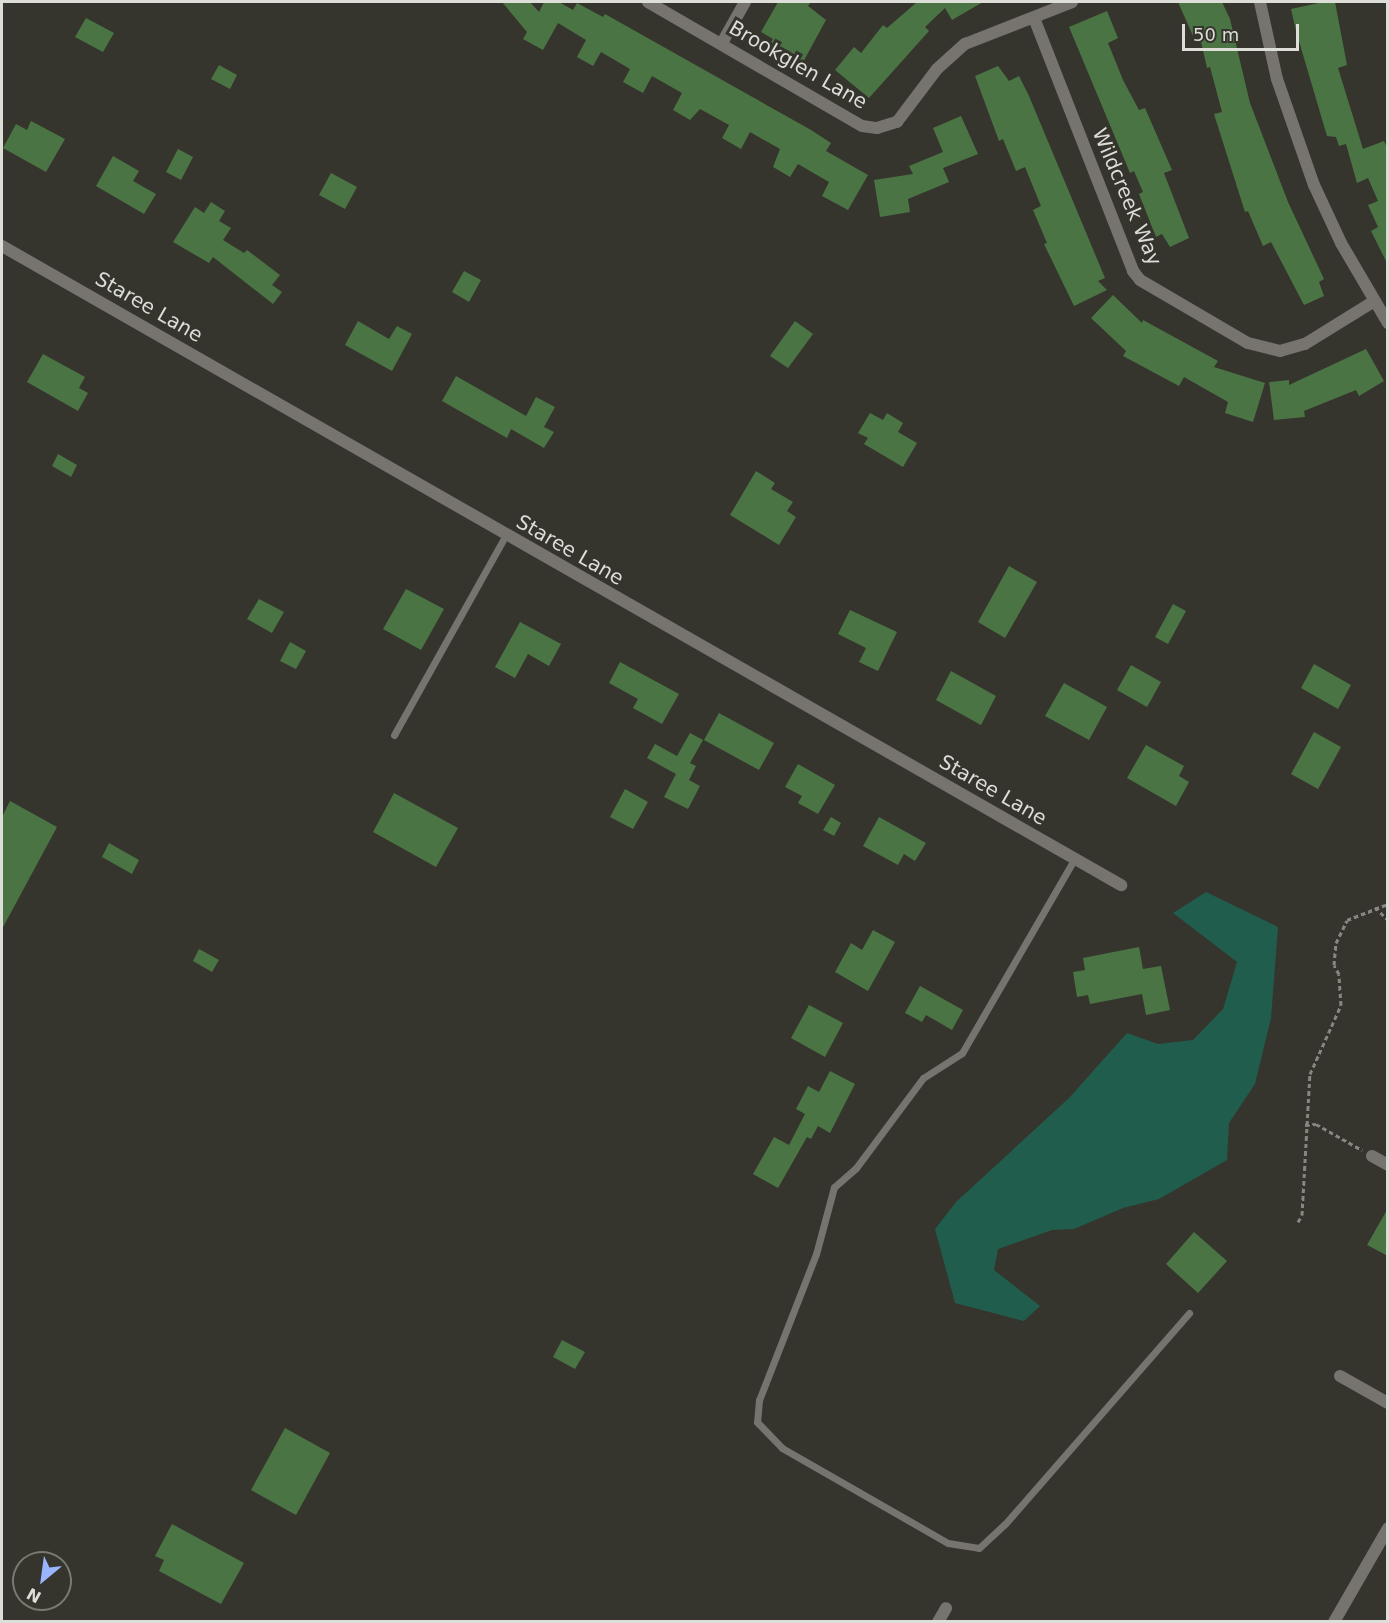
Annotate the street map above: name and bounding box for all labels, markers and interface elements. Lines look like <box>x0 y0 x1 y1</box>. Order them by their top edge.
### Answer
scale bar <box>1185 12 1302 50</box>
street label: Brookglen Lane <box>725 16 871 114</box>
text: 50 m <box>1193 24 1239 45</box>
street label: Wildcreek Way <box>1087 125 1167 269</box>
street label: Staree Lane <box>91 267 207 347</box>
street label: Staree Lane <box>512 510 628 590</box>
street label: Staree Lane <box>935 750 1051 830</box>
north arrow <box>12 1551 72 1611</box>
text: N <box>24 1584 44 1607</box>

